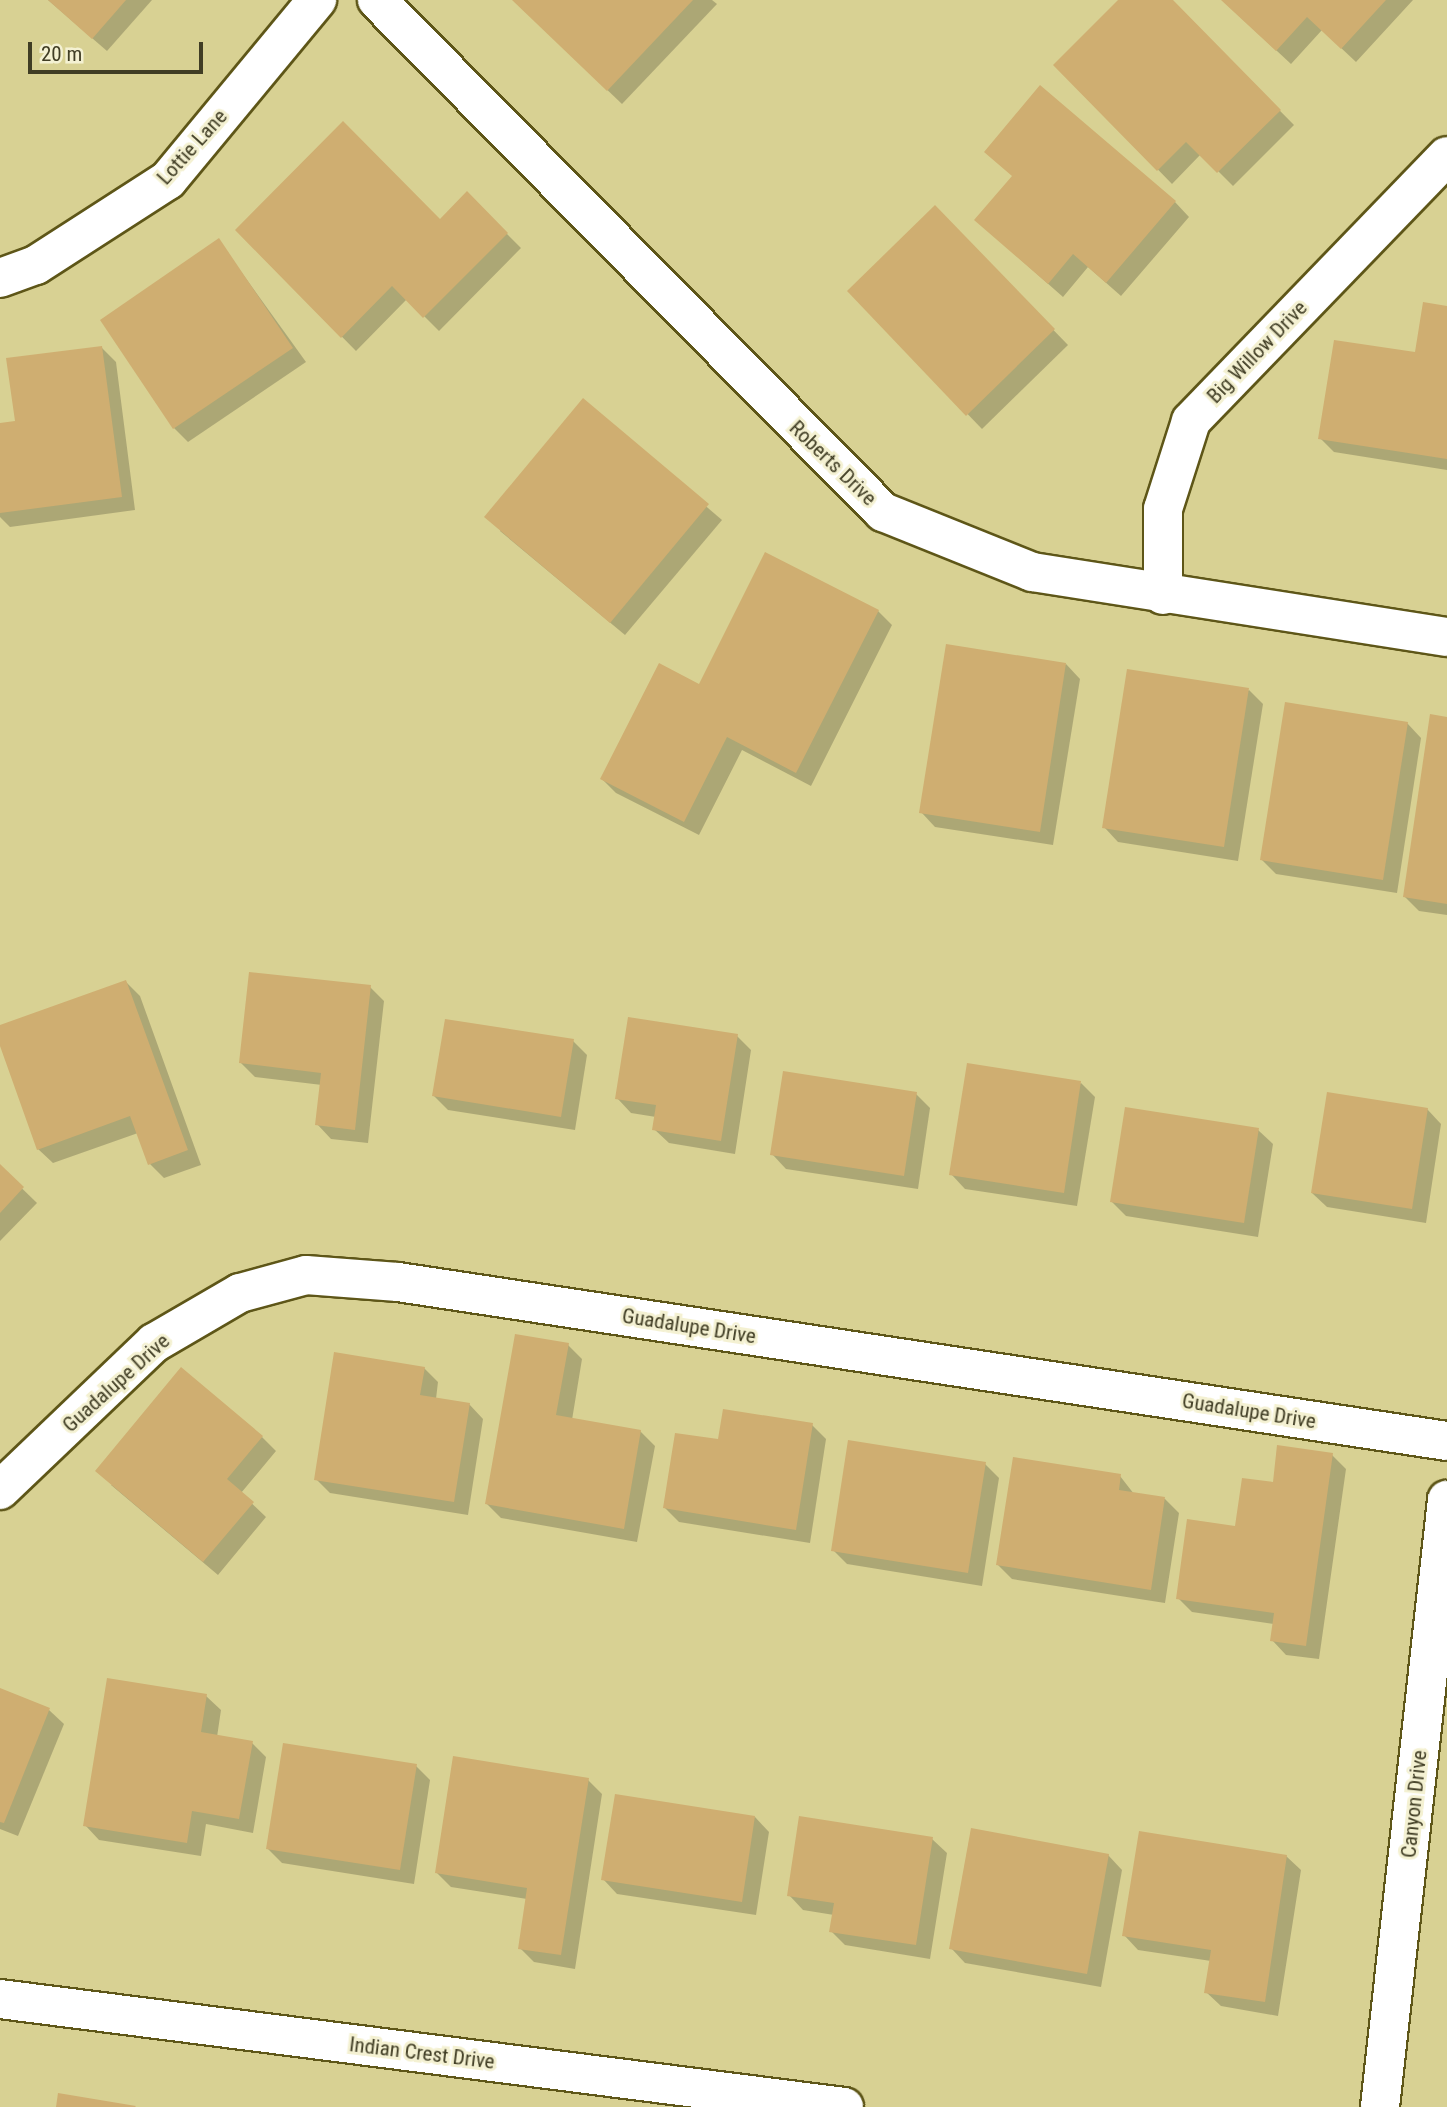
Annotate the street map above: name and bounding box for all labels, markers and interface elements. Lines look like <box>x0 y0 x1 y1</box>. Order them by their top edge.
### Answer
scale bar <box>32 28 206 72</box>
text: 20 m <box>41 42 82 66</box>
street label: Lottie Lane <box>152 104 232 190</box>
street label: Big Willow Drive <box>1202 295 1312 409</box>
street label: Roberts Drive <box>784 415 882 511</box>
street label: Guadalupe Drive <box>620 1303 758 1349</box>
street label: Guadalupe Drive <box>57 1328 175 1438</box>
street label: Guadalupe Drive <box>1180 1388 1318 1434</box>
street label: Canyon Drive <box>1396 1749 1432 1859</box>
street label: Indian Crest Drive <box>348 2032 496 2074</box>

